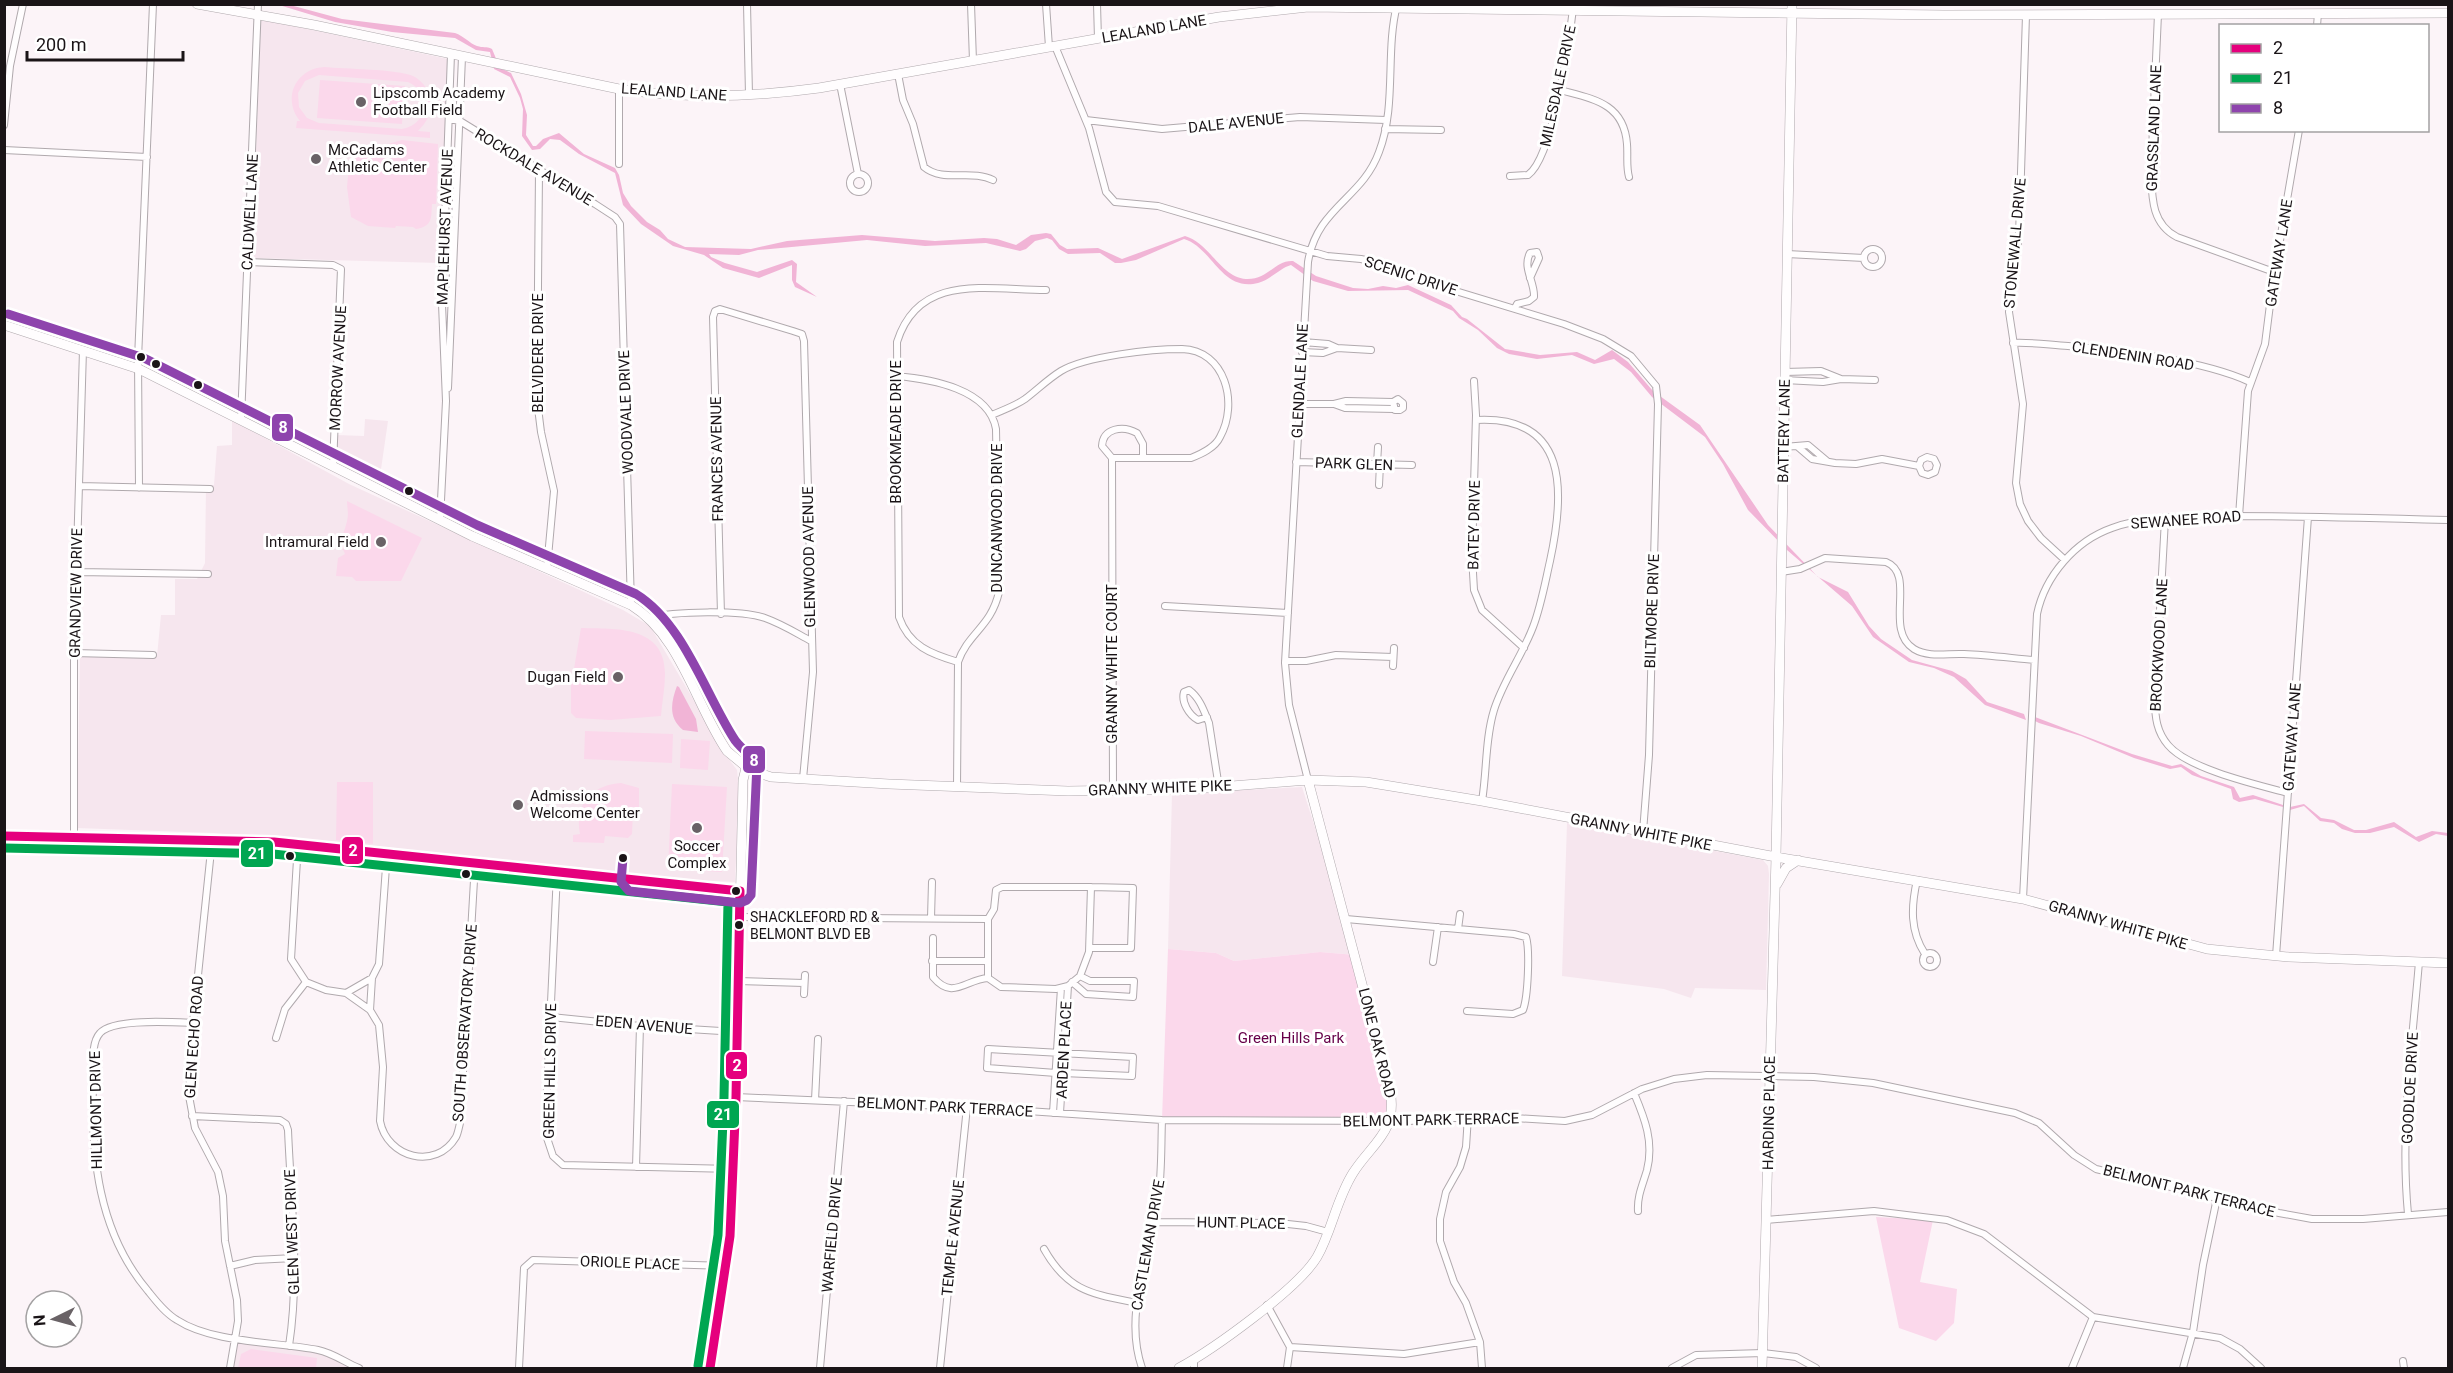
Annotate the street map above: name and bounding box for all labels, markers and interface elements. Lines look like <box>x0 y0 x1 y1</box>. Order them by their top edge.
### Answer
street label: LEALAND LANE <box>1100 11 1208 47</box>
street label: MILESDALE DRIVE <box>1536 23 1580 148</box>
scale bar <box>27 24 183 62</box>
legend <box>2219 24 2429 132</box>
text: 200 m <box>36 34 87 55</box>
text: 2 <box>2273 37 2283 58</box>
street label: GRASSLAND LANE <box>2143 64 2165 192</box>
text: 21 <box>2273 67 2293 88</box>
street label: LEALAND LANE <box>621 79 728 105</box>
place label: Lipscomb Academy Football Field <box>373 84 505 119</box>
marker: Lipscomb Academy Football Field <box>354 95 368 109</box>
text: 8 <box>2273 97 2283 118</box>
street label: DALE AVENUE <box>1187 109 1285 137</box>
street label: ROCKDALE AVENUE <box>472 125 597 210</box>
place label: McCadams Athletic Center <box>328 141 427 176</box>
street label: MAPLEHURST AVENUE <box>433 148 457 305</box>
marker: McCadams Athletic Center <box>309 152 323 166</box>
street label: CALDWELL LANE <box>238 153 262 271</box>
street label: STONEWALL DRIVE <box>2000 176 2030 309</box>
street label: GATEWAY LANE <box>2262 198 2296 308</box>
street label: SCENIC DRIVE <box>1362 252 1460 300</box>
street label: BELVIDERE DRIVE <box>529 293 547 413</box>
street label: MORROW AVENUE <box>326 304 350 431</box>
street label: GLENDALE LANE <box>1288 323 1312 439</box>
street label: CLENDENIN ROAD <box>2071 337 2195 375</box>
street label: WOODVALE DRIVE <box>615 349 637 474</box>
unlabelled marker <box>135 351 147 363</box>
unlabelled marker <box>150 358 162 370</box>
street label: BROOKMEADE DRIVE <box>887 360 905 504</box>
unlabelled marker <box>192 379 204 391</box>
street label: BATTERY LANE <box>1774 379 1794 483</box>
street label: FRANCES AVENUE <box>707 396 727 522</box>
line badge: 8 <box>271 413 294 442</box>
text: 8 <box>278 418 288 437</box>
street label: DUNCANWOOD DRIVE <box>988 443 1006 593</box>
street label: PARK GLEN <box>1315 454 1393 474</box>
street label: BATEY DRIVE <box>1464 480 1484 570</box>
unlabelled marker <box>403 485 415 497</box>
street label: GLENWOOD AVENUE <box>799 486 819 628</box>
street label: SEWANEE ROAD <box>2130 507 2242 533</box>
street label: GRANDVIEW DRIVE <box>66 527 86 658</box>
place label: Intramural Field <box>265 533 369 551</box>
marker: Intramural Field <box>374 535 388 549</box>
street label: BILTMORE DRIVE <box>1641 553 1663 669</box>
street label: BROOKWOOD LANE <box>2147 577 2172 712</box>
street label: GRANNY WHITE COURT <box>1103 584 1121 744</box>
place label: Dugan Field <box>527 668 606 686</box>
marker: Dugan Field <box>611 670 625 684</box>
street label: GATEWAY LANE <box>2279 682 2305 792</box>
line badge: 8 <box>742 745 766 774</box>
text: 8 <box>749 751 759 770</box>
street label: GRANNY WHITE PIKE <box>1088 776 1233 800</box>
place label: Admissions Welcome Center <box>530 787 640 822</box>
marker: Admissions Welcome Center <box>511 798 525 812</box>
street label: GRANNY WHITE PIKE <box>1569 809 1714 855</box>
marker: Soccer Complex <box>690 821 704 835</box>
line badge: 2 <box>341 836 364 865</box>
place label: Soccer Complex <box>668 837 727 872</box>
line badge: 21 <box>240 839 274 868</box>
text: 2 <box>348 841 358 860</box>
text: 21 <box>248 844 266 863</box>
unlabelled marker <box>284 850 296 862</box>
unlabelled marker <box>617 852 629 864</box>
unlabelled marker <box>460 868 472 880</box>
unlabelled marker <box>730 885 742 897</box>
street label: GRANNY WHITE PIKE <box>2046 897 2190 954</box>
place label: SHACKLEFORD RD & BELMONT BLVD EB <box>750 909 880 942</box>
marker: SHACKLEFORD RD & BELMONT BLVD EB <box>733 919 745 931</box>
street label: SOUTH OBSERVATORY DRIVE <box>449 923 481 1123</box>
street label: GLEN ECHO ROAD <box>181 975 207 1099</box>
street label: LONE OAK ROAD <box>1355 986 1399 1100</box>
street label: ARDEN PLACE <box>1052 1000 1076 1099</box>
street label: GREEN HILLS DRIVE <box>540 1003 560 1139</box>
street label: EDEN AVENUE <box>595 1012 694 1038</box>
park label: Green Hills Park <box>1238 1029 1345 1047</box>
street label: GOODLOE DRIVE <box>2398 1031 2422 1144</box>
street label: HILLMONT DRIVE <box>86 1050 106 1169</box>
line badge: 2 <box>725 1051 748 1080</box>
street label: HARDING PLACE <box>1759 1055 1779 1170</box>
text: 2 <box>732 1056 742 1075</box>
street label: BELMONT PARK TERRACE <box>856 1093 1034 1121</box>
line badge: 21 <box>706 1100 740 1129</box>
text: 21 <box>714 1105 732 1124</box>
street label: BELMONT PARK TERRACE <box>1343 1109 1520 1131</box>
street label: BELMONT PARK TERRACE <box>2101 1161 2277 1221</box>
street label: GLEN WEST DRIVE <box>281 1168 303 1295</box>
street label: WARFIELD DRIVE <box>818 1176 846 1293</box>
street label: CASTLEMAN DRIVE <box>1128 1178 1168 1312</box>
street label: TEMPLE AVENUE <box>938 1179 968 1297</box>
street label: HUNT PLACE <box>1196 1213 1286 1233</box>
street label: ORIOLE PLACE <box>580 1252 681 1274</box>
north arrow <box>24 1289 84 1349</box>
text: N <box>30 1314 50 1327</box>

